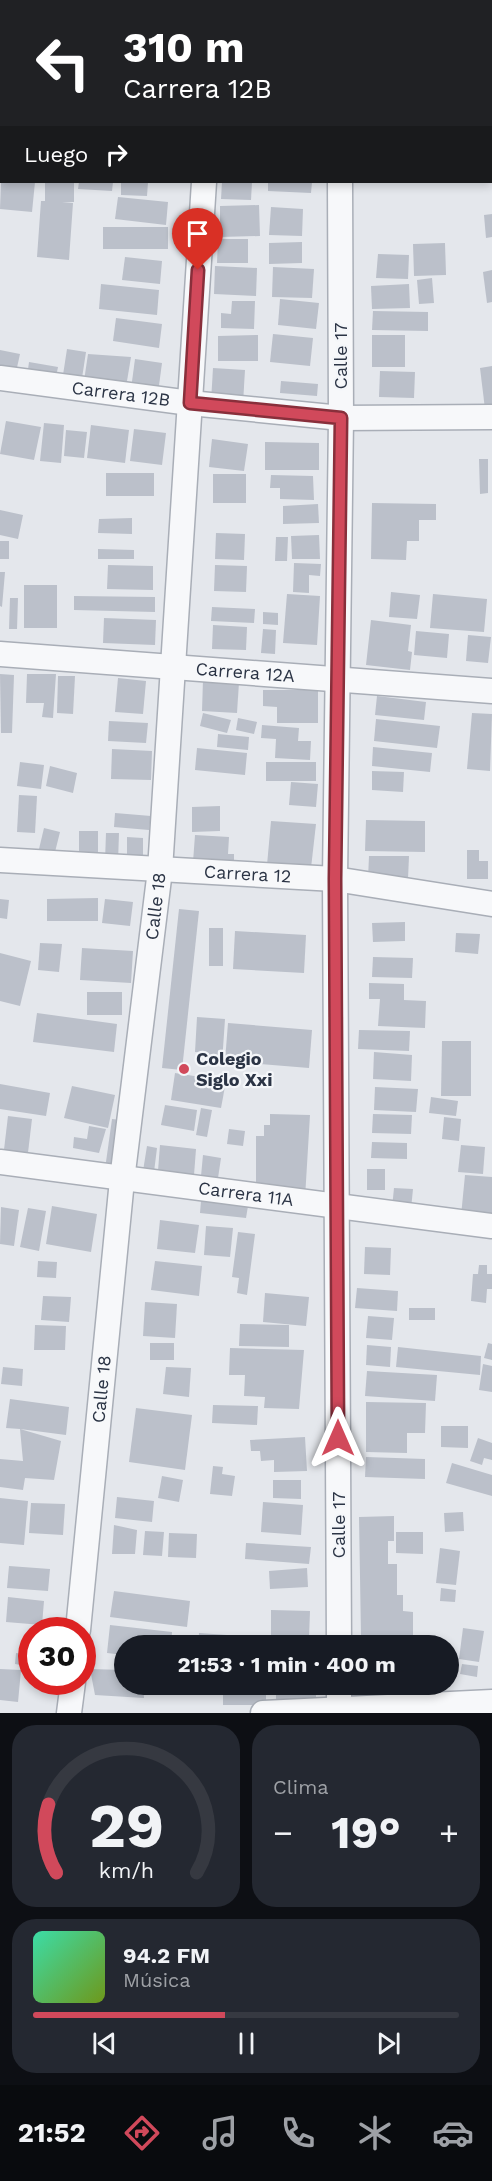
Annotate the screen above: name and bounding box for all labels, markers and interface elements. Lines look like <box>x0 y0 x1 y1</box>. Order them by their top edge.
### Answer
text: 310 m <box>123 23 245 72</box>
icon: left <box>24 24 102 102</box>
text: Carrera 12B <box>123 73 272 105</box>
icon: right <box>100 138 133 171</box>
text: Luego <box>24 142 88 167</box>
pin <box>172 208 223 270</box>
icon: arrive <box>181 217 214 250</box>
street label: Calle 17 <box>330 323 351 389</box>
street label: Carrera 12B <box>70 377 172 410</box>
street label: Carrera 12A <box>195 658 296 686</box>
street label: Carrera 12 <box>203 861 292 887</box>
street label: Calle 18 <box>141 871 170 941</box>
place label: Colegio Siglo Xxi <box>196 1048 272 1090</box>
marker: Colegio Siglo Xxi <box>177 1062 191 1076</box>
street label: Carrera 11A <box>197 1177 295 1210</box>
street label: Calle 18 <box>87 1354 115 1424</box>
position arrow <box>306 1406 370 1470</box>
street label: Calle 17 <box>328 1492 349 1558</box>
speed limit sign: 30 <box>18 1617 96 1695</box>
text: 21:53 · 1 min · 400 m <box>177 1652 396 1677</box>
text: Clima <box>273 1775 329 1799</box>
text: 29 <box>88 1789 164 1862</box>
text: 19° <box>331 1806 401 1859</box>
text: − <box>273 1813 293 1852</box>
text: + <box>439 1813 459 1852</box>
text: km/h <box>98 1858 154 1883</box>
text: 94.2 FM <box>123 1943 210 1968</box>
text: Música <box>123 1968 191 1992</box>
icon: previous <box>88 2027 121 2060</box>
icon: pause <box>230 2027 263 2060</box>
icon: next <box>372 2027 405 2060</box>
icon: directions <box>121 2112 163 2154</box>
icon: music <box>199 2112 241 2154</box>
icon: phone <box>277 2112 319 2154</box>
icon: climate <box>354 2112 396 2154</box>
icon: car <box>432 2112 474 2154</box>
text: 21:52 <box>18 2117 86 2149</box>

